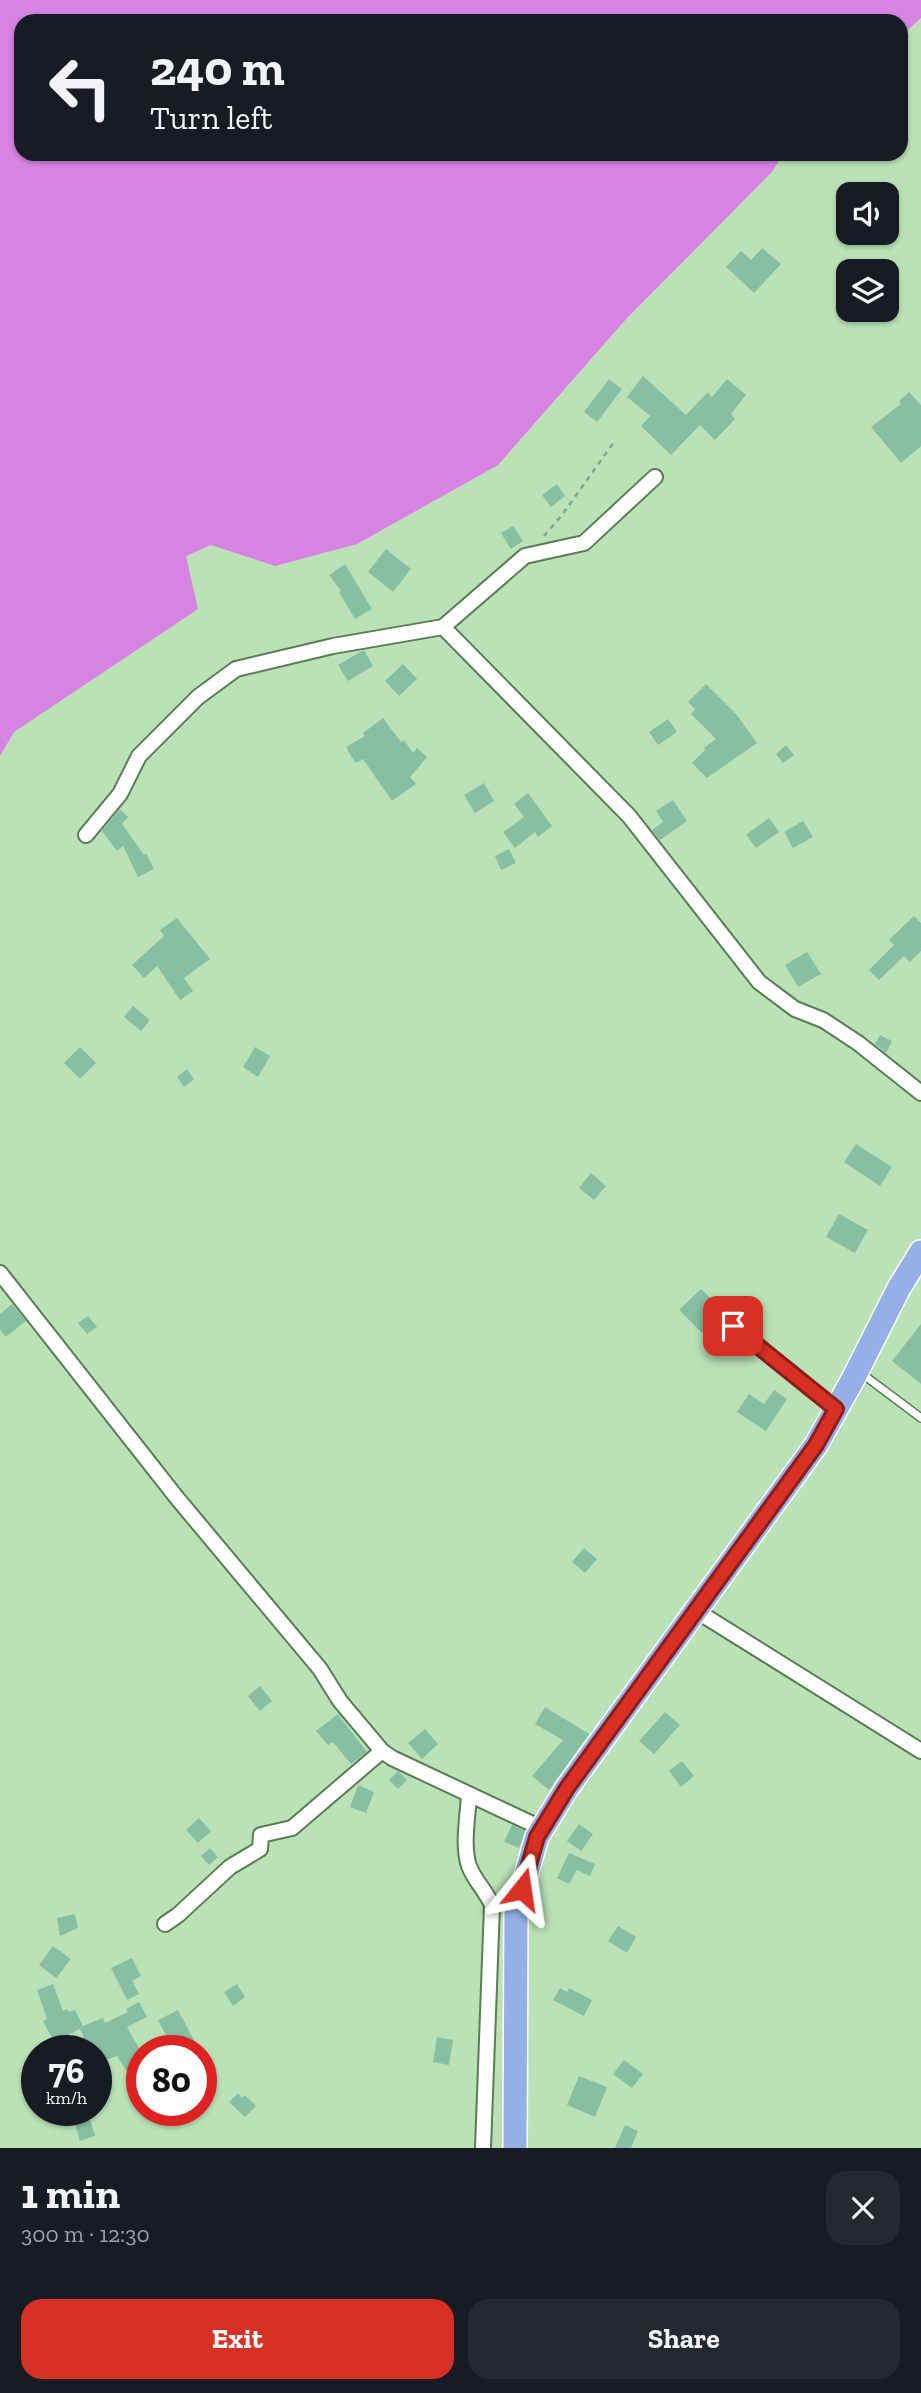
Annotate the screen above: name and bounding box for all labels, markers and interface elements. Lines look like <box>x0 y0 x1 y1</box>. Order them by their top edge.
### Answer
text: 240 m <box>150 39 285 98</box>
icon: left <box>35 42 126 133</box>
text: Turn left <box>150 99 272 137</box>
map controls <box>836 182 899 322</box>
button: sound <box>836 182 899 245</box>
button: layers <box>836 259 899 322</box>
pin <box>703 1296 763 1356</box>
icon: arrive <box>714 1307 752 1345</box>
position arrow <box>485 1852 559 1926</box>
speed limit sign: 80 <box>126 2035 217 2126</box>
text: 76 <box>48 2050 85 2092</box>
text: km/h <box>46 2087 87 2109</box>
text: 1 min <box>21 2168 120 2219</box>
button: close <box>826 2171 900 2245</box>
text: 300 m · 12:30 <box>21 2220 150 2248</box>
button: Exit <box>21 2299 454 2379</box>
button: Share <box>468 2299 900 2379</box>

